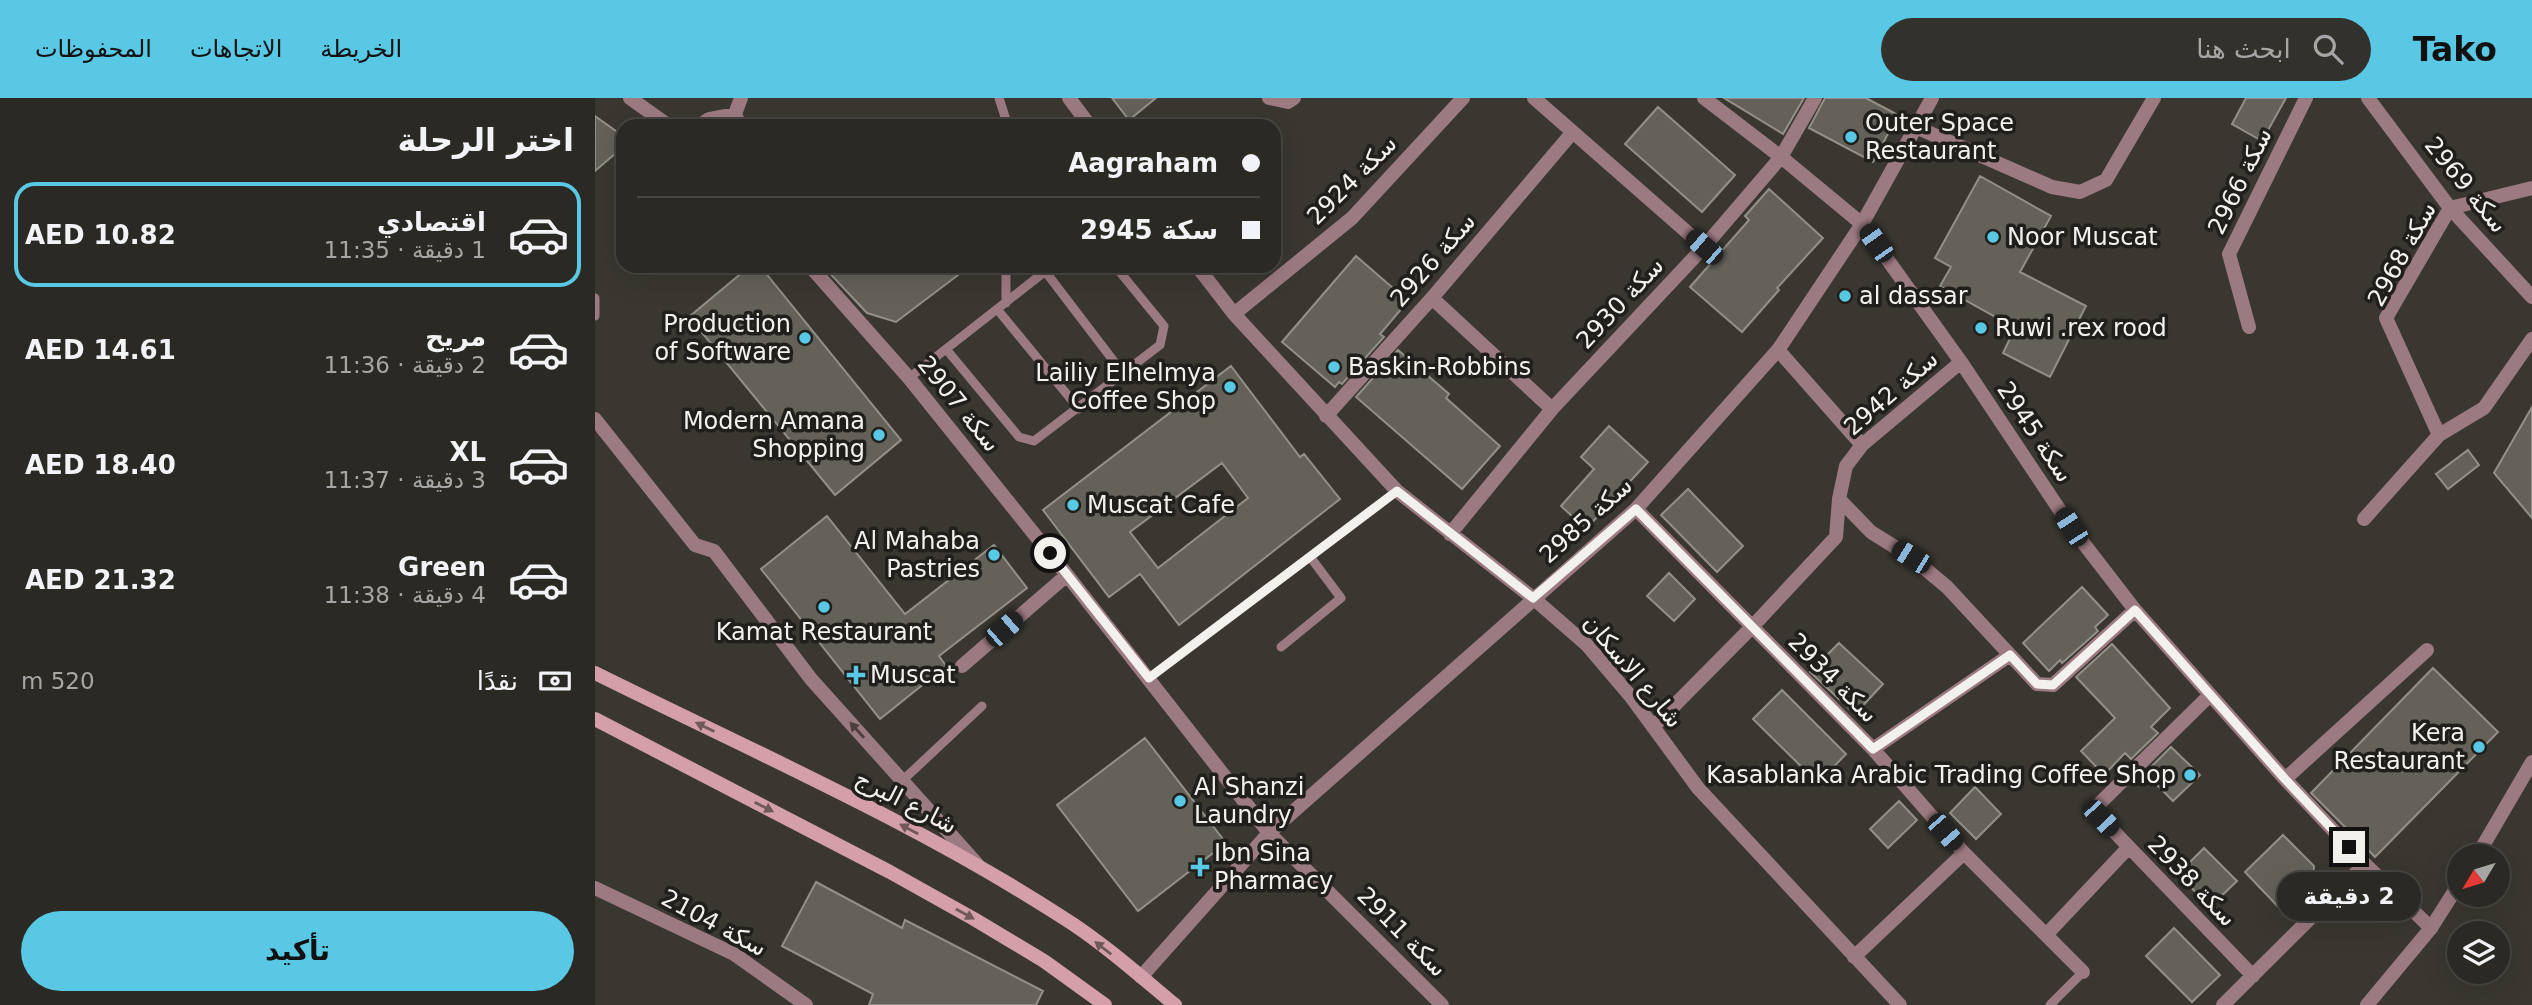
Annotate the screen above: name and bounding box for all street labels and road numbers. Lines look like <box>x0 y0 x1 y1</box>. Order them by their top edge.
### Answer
street label: سكة 2966 <box>2202 123 2278 239</box>
street label: سكة 2924 <box>1301 129 1403 231</box>
street label: سكة 2969 <box>2419 132 2513 238</box>
street label: سكة 2968 <box>2362 197 2442 311</box>
street label: سكة 2926 <box>1385 207 1481 313</box>
street label: سكة 2930 <box>1571 251 1669 355</box>
street label: سكة 2942 <box>1838 345 1944 441</box>
street label: سكة 2907 <box>912 351 1006 457</box>
street label: سكة 2945 <box>1991 377 2079 487</box>
street label: سكة 2985 <box>1534 471 1638 569</box>
street label: شارع الاسكان <box>1577 609 1689 733</box>
street label: سكة 2934 <box>1782 627 1884 729</box>
street label: شارع البرج <box>850 764 962 840</box>
street label: سكة 2938 <box>2142 830 2242 932</box>
street label: سكة 2911 <box>1351 881 1453 983</box>
street label: سكة 2104 <box>657 884 771 962</box>

